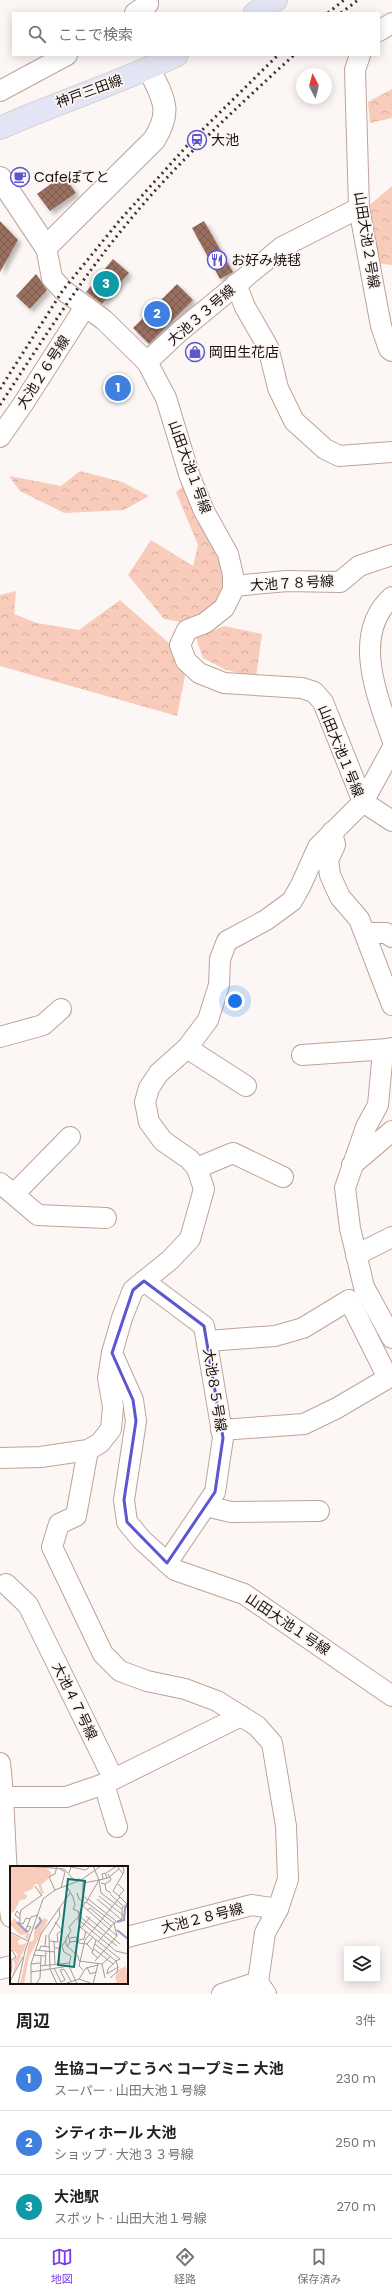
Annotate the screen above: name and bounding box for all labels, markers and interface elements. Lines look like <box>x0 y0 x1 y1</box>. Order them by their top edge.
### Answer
search box <box>12 12 380 56</box>
icon: search <box>26 23 48 45</box>
text: ここで検索 <box>58 24 133 45</box>
north arrow <box>296 68 332 104</box>
street label: 神戸三田線 <box>53 70 125 112</box>
station icon: 大池 <box>186 129 208 151</box>
place label: 大池 <box>211 130 239 150</box>
cafe icon: Cafeぽてと <box>9 166 31 188</box>
place label: Cafeぽてと <box>34 167 110 187</box>
street label: 山田大池２号線 <box>349 190 385 290</box>
restaurant icon: お好み焼毬 <box>206 249 228 271</box>
place label: お好み焼毬 <box>231 250 301 270</box>
pin: 3 <box>93 269 119 299</box>
street label: 大池３３号線 <box>163 280 239 350</box>
pin: 2 <box>144 299 170 329</box>
street label: 大池２６号線 <box>12 331 74 413</box>
shop icon: 岡田生花店 <box>184 341 206 363</box>
place label: 岡田生花店 <box>209 342 279 362</box>
pin: 1 <box>105 373 131 403</box>
street label: 山田大池１号線 <box>164 418 216 516</box>
street label: 大池７８号線 <box>250 571 334 595</box>
street label: 山田大池１号線 <box>313 702 369 800</box>
your location <box>225 991 245 1011</box>
street label: 大池８５号線 <box>199 1347 231 1433</box>
street label: 山田大池１号線 <box>242 1588 334 1660</box>
street label: 大池４７号線 <box>48 1659 102 1743</box>
inset map <box>10 1866 128 1984</box>
street label: 大池２８号線 <box>159 1898 245 1938</box>
map controls <box>344 1946 380 1982</box>
button: layers <box>344 1946 380 1982</box>
text: 周辺 <box>16 2009 50 2033</box>
text: 3件 <box>355 2011 376 2030</box>
text: 生協コープこうべ コープミニ 大池 <box>54 2058 284 2079</box>
text: 1 <box>27 2069 31 2088</box>
text: 230 m <box>336 2069 376 2088</box>
text: スーパー · 山田大池１号線 <box>54 2081 207 2100</box>
text: シティホール 大池 <box>54 2122 176 2143</box>
text: 2 <box>25 2133 33 2152</box>
text: 250 m <box>335 2133 376 2152</box>
text: ショップ · 大池３３号線 <box>54 2145 194 2164</box>
text: 大池駅 <box>54 2186 99 2207</box>
text: 3 <box>25 2197 33 2216</box>
text: 270 m <box>336 2197 376 2216</box>
text: スポット · 山田大池１号線 <box>54 2209 207 2228</box>
tab: 地図 <box>51 2246 73 2288</box>
tab: 経路 <box>174 2246 196 2288</box>
tab: 保存済み <box>297 2246 341 2288</box>

